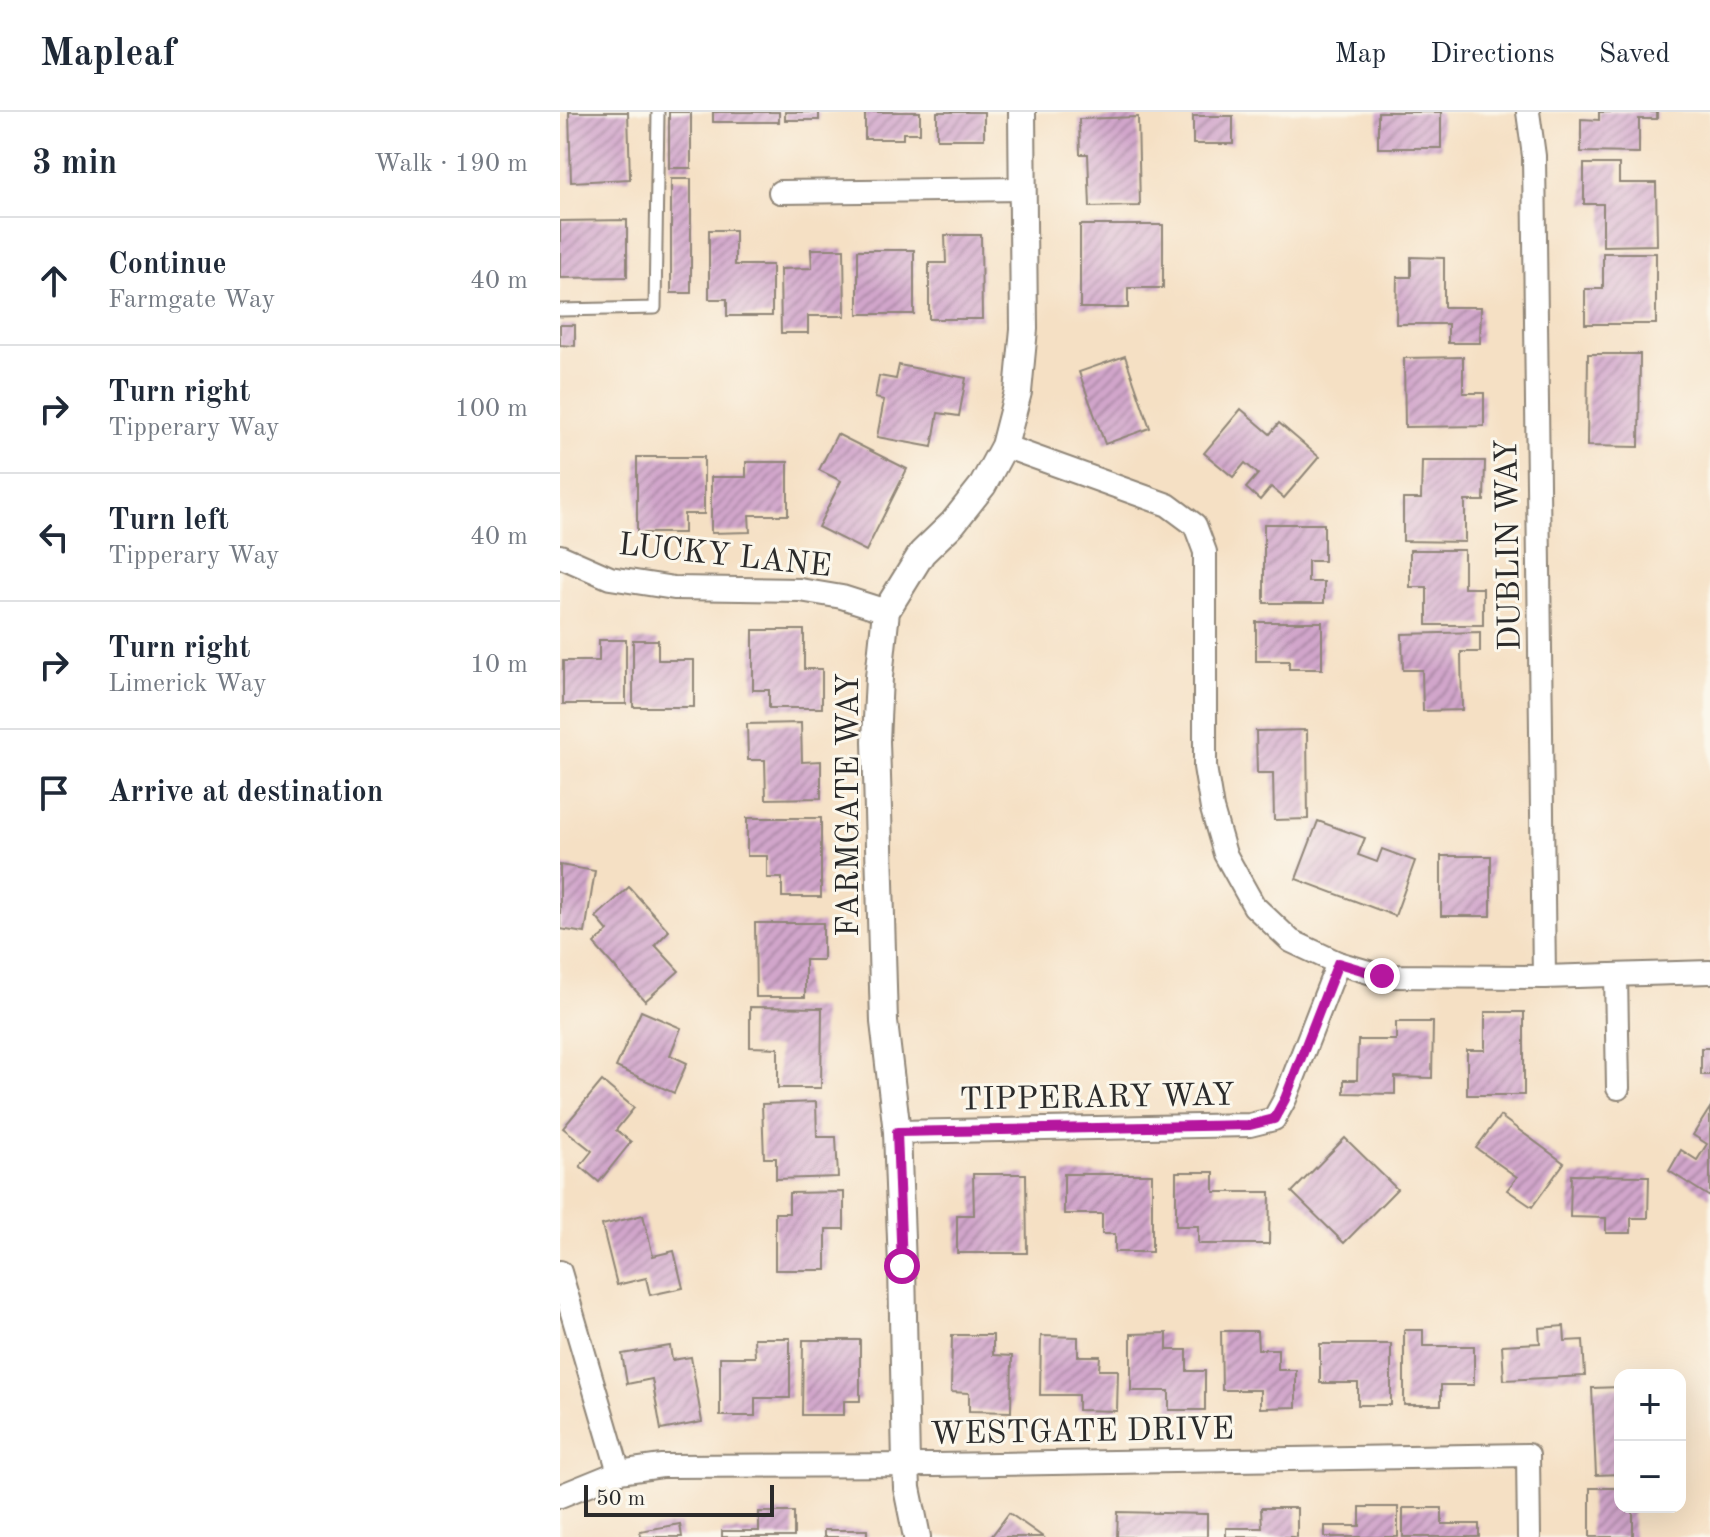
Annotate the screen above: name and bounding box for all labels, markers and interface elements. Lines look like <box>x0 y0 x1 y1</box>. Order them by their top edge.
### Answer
text: Mapleaf <box>40 36 176 74</box>
text: Map <box>1334 41 1386 69</box>
text: Directions <box>1430 41 1555 69</box>
text: Saved <box>1599 41 1670 69</box>
text: 3 min <box>32 147 117 181</box>
text: Walk · 190 m <box>374 151 528 177</box>
text: Continue <box>108 250 227 280</box>
icon: ahead <box>32 259 76 303</box>
text: 40 m <box>470 268 528 294</box>
text: Farmgate Way <box>108 287 275 313</box>
text: Turn right <box>108 378 250 408</box>
icon: right <box>32 387 76 431</box>
text: 100 m <box>455 396 528 422</box>
text: Tipperary Way <box>108 415 280 441</box>
street label: DUBLIN WAY <box>1492 439 1528 651</box>
text: Turn left <box>108 506 229 536</box>
icon: left <box>32 515 76 559</box>
text: 40 m <box>470 524 528 550</box>
street label: LUCKY LANE <box>617 530 833 584</box>
text: Tipperary Way <box>108 543 280 569</box>
text: Turn right <box>108 634 250 664</box>
icon: right <box>32 643 76 687</box>
text: 10 m <box>470 652 528 678</box>
text: Limerick Way <box>108 671 267 697</box>
street label: FARMGATE WAY <box>834 673 866 937</box>
icon: arrive <box>32 771 76 815</box>
text: Arrive at destination <box>108 778 383 808</box>
route end <box>1364 958 1400 994</box>
street label: TIPPERARY WAY <box>959 1081 1235 1117</box>
route start <box>884 1248 920 1284</box>
map controls <box>1614 1369 1686 1513</box>
button: + <box>1614 1369 1686 1441</box>
street label: WESTGATE DRIVE <box>930 1414 1234 1452</box>
button: − <box>1614 1441 1686 1513</box>
scale bar <box>584 1481 774 1517</box>
text: 50 m <box>596 1488 645 1510</box>

